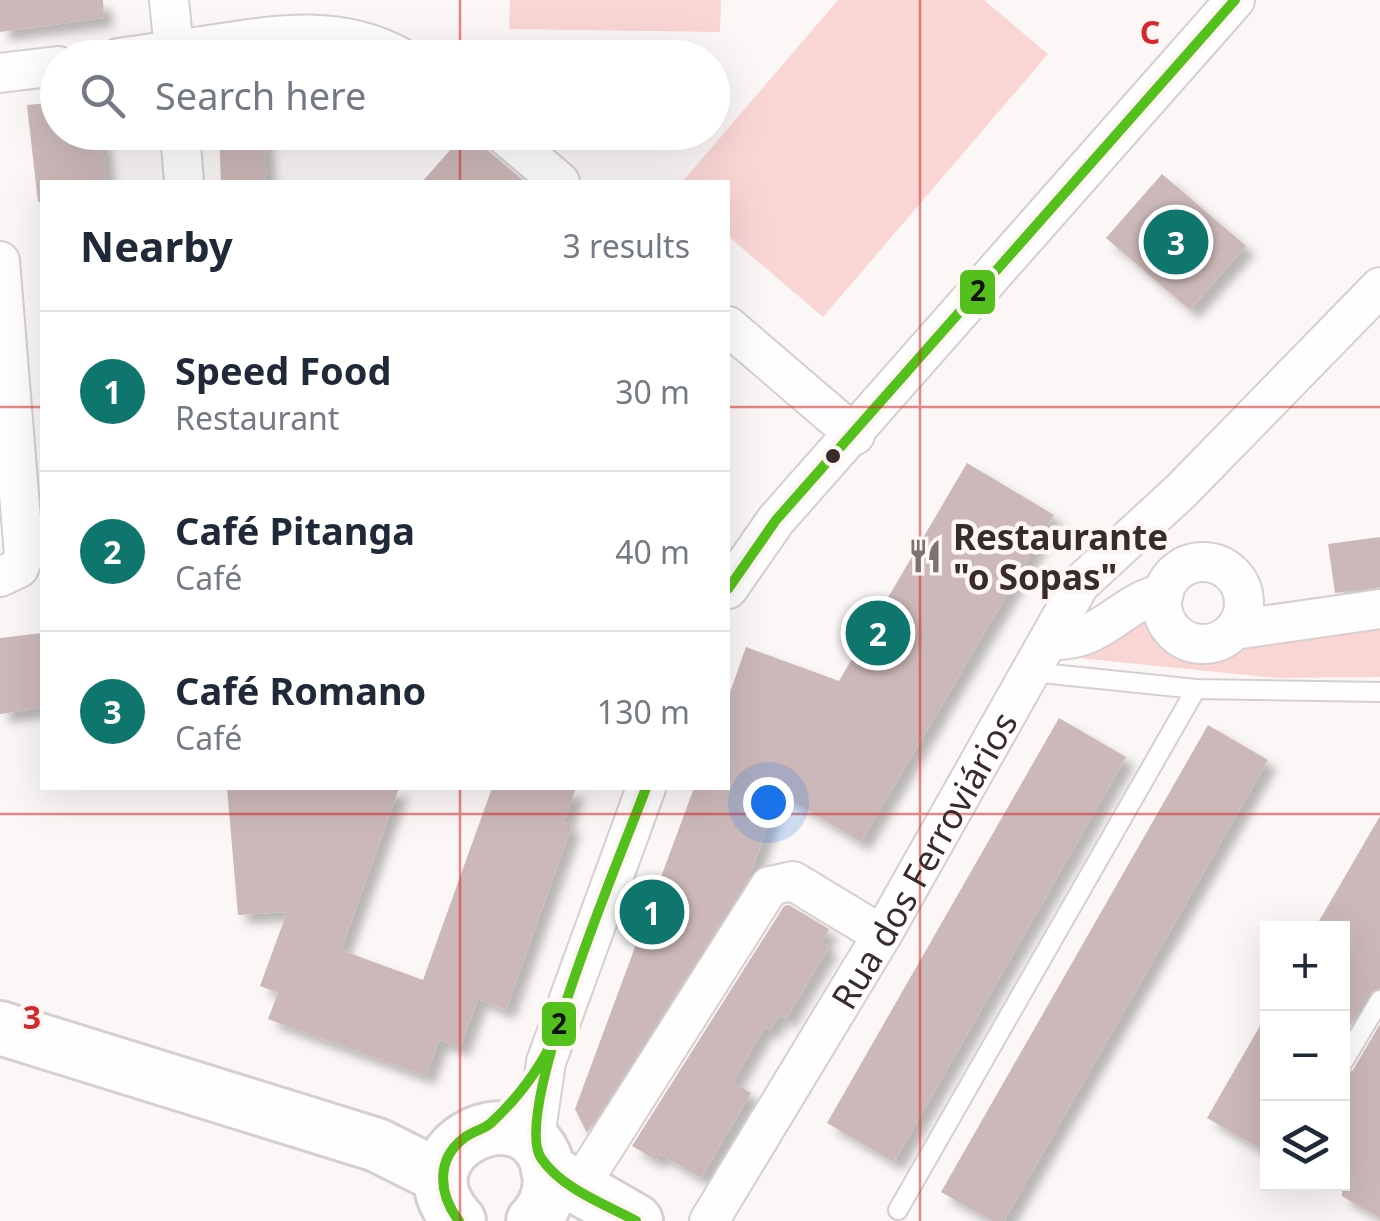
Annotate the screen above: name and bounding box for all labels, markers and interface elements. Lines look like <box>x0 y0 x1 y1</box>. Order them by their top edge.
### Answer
text: C <box>1140 10 1160 53</box>
search box <box>40 40 730 150</box>
icon: search <box>75 68 130 123</box>
text: Search here <box>155 69 366 121</box>
pin: 3 <box>1144 204 1208 280</box>
text: Nearby <box>80 217 233 274</box>
text: 3 results <box>563 224 690 267</box>
line badge: 2 <box>958 268 997 316</box>
text: 2 <box>970 271 986 309</box>
text: Speed Food <box>175 344 392 396</box>
text: 1 <box>103 370 122 413</box>
text: 30 m <box>615 370 690 413</box>
text: Restaurant <box>175 396 339 439</box>
unlabelled marker <box>823 446 843 466</box>
text: Café Pitanga <box>175 504 415 556</box>
place label: Restaurante "o Sopas" <box>953 513 1168 600</box>
text: 2 <box>103 530 122 573</box>
text: 40 m <box>615 530 690 573</box>
restaurant icon: Restaurante "o Sopas" <box>906 537 944 575</box>
text: Café <box>175 556 242 599</box>
pin: 2 <box>846 596 910 670</box>
text: Café Romano <box>175 664 426 716</box>
text: 3 <box>103 690 122 733</box>
text: 130 m <box>597 690 690 733</box>
street label: Rua dos Ferroviários <box>819 703 1027 1017</box>
text: Café <box>175 716 242 759</box>
your location <box>743 777 794 828</box>
pin: 1 <box>620 874 684 950</box>
map controls <box>1260 921 1350 1191</box>
button: + <box>1260 921 1350 1011</box>
text: 3 <box>23 995 41 1038</box>
line badge: 2 <box>540 1000 578 1048</box>
text: 2 <box>551 1004 567 1042</box>
button: − <box>1260 1011 1350 1101</box>
button: layers <box>1260 1101 1350 1191</box>

